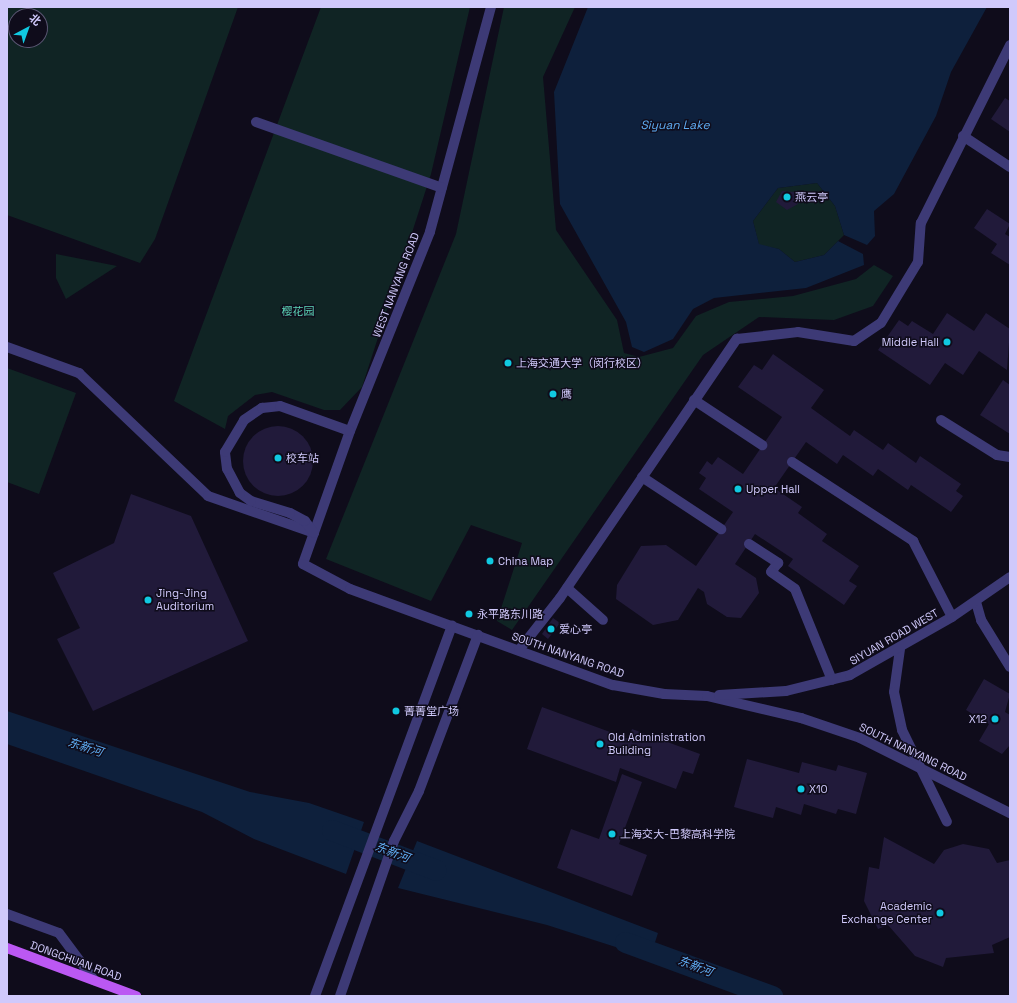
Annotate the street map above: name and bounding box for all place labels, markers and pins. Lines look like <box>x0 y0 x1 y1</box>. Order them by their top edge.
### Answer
place label: 燕云亭 <box>795 190 828 204</box>
marker: 燕云亭 <box>782 192 792 202</box>
place label: Middle Hall <box>882 335 939 349</box>
marker: Middle Hall <box>942 337 952 347</box>
place label: 上海交通大学（闵行校区） <box>516 356 648 370</box>
marker: 上海交通大学（闵行校区） <box>503 358 513 368</box>
place label: 鹰 <box>561 387 572 401</box>
marker: 鹰 <box>548 389 558 399</box>
place label: 校车站 <box>286 451 319 465</box>
marker: 校车站 <box>273 453 283 463</box>
place label: Upper Hall <box>746 482 800 496</box>
marker: Upper Hall <box>733 484 743 494</box>
place label: China Map <box>498 554 553 568</box>
marker: China Map <box>485 556 495 566</box>
place label: Jing-Jing Auditorium <box>156 587 214 613</box>
marker: Jing-Jing Auditorium <box>143 595 153 605</box>
place label: 永平路东川路 <box>477 607 543 621</box>
marker: 永平路东川路 <box>464 609 474 619</box>
place label: 爱心亭 <box>559 622 592 636</box>
marker: 爱心亭 <box>546 624 556 634</box>
place label: 菁菁堂广场 <box>404 704 459 718</box>
marker: 菁菁堂广场 <box>391 706 401 716</box>
place label: X12 <box>969 712 987 726</box>
marker: X12 <box>990 714 1000 724</box>
place label: Old Administration Building <box>608 731 706 757</box>
marker: Old Administration Building <box>595 739 605 749</box>
place label: X10 <box>809 782 828 796</box>
marker: X10 <box>796 784 806 794</box>
place label: 上海交大-巴黎高科学院 <box>620 827 735 841</box>
marker: 上海交大-巴黎高科学院 <box>607 829 617 839</box>
place label: Academic Exchange Center <box>841 900 932 926</box>
marker: Academic Exchange Center <box>935 908 945 918</box>

